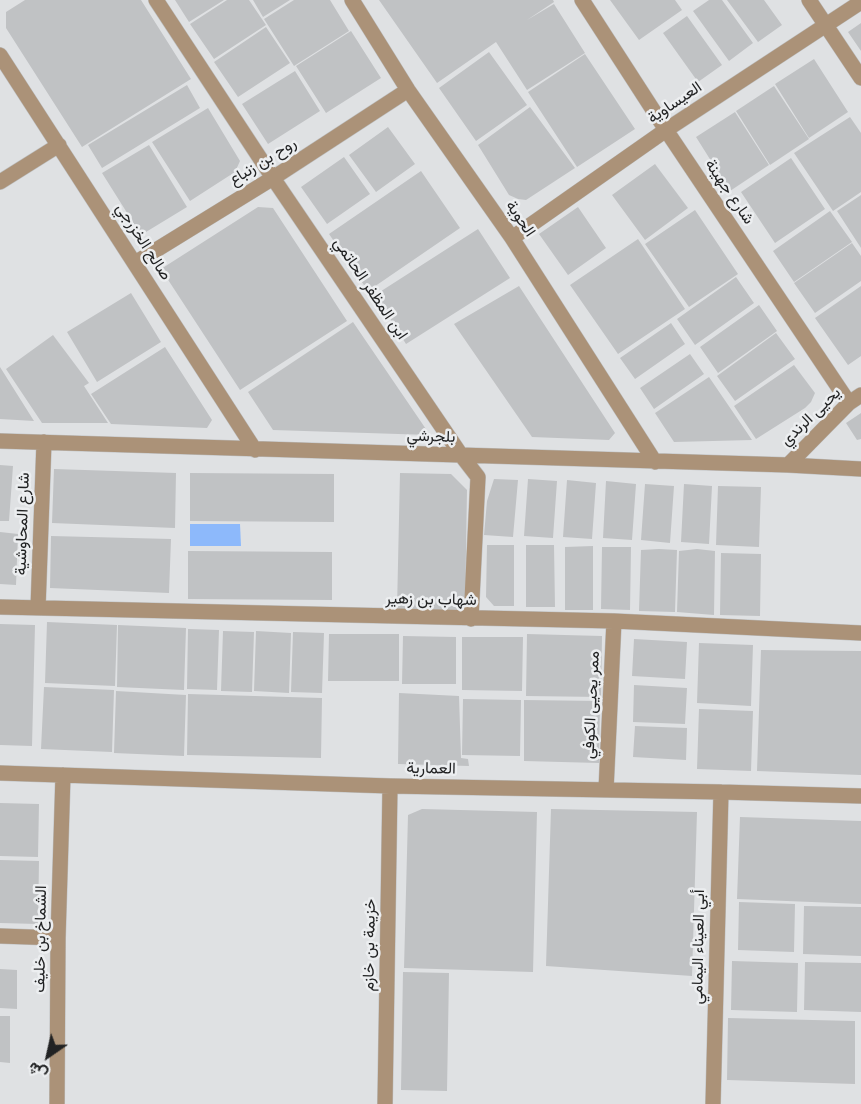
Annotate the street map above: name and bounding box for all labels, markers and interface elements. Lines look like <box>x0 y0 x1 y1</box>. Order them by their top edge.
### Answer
street label: العيساوية <box>644 78 706 128</box>
street label: روح بن زنباع <box>226 134 300 190</box>
street label: شارع جهينة <box>700 156 758 228</box>
street label: الحوية <box>501 197 539 241</box>
street label: صالح الخزرجي <box>111 200 175 284</box>
street label: ابن المظفر الحاتمي <box>329 234 411 344</box>
street label: يحيى الرندي <box>777 384 845 450</box>
street label: بلجرشي <box>406 427 456 447</box>
street label: شارع المحاوشية <box>12 472 34 576</box>
street label: شهاب بن زهير <box>385 590 477 610</box>
street label: ممر يحيى الكوفي <box>580 651 604 759</box>
street label: العمارية <box>406 759 456 779</box>
street label: الشماخ بن خليف <box>30 885 52 993</box>
street label: أبي العيناء اليمامي <box>688 889 710 1005</box>
street label: خزيمة بن خازم <box>360 898 380 992</box>
north arrow <box>18 1026 78 1086</box>
text: ش <box>24 1057 52 1085</box>

